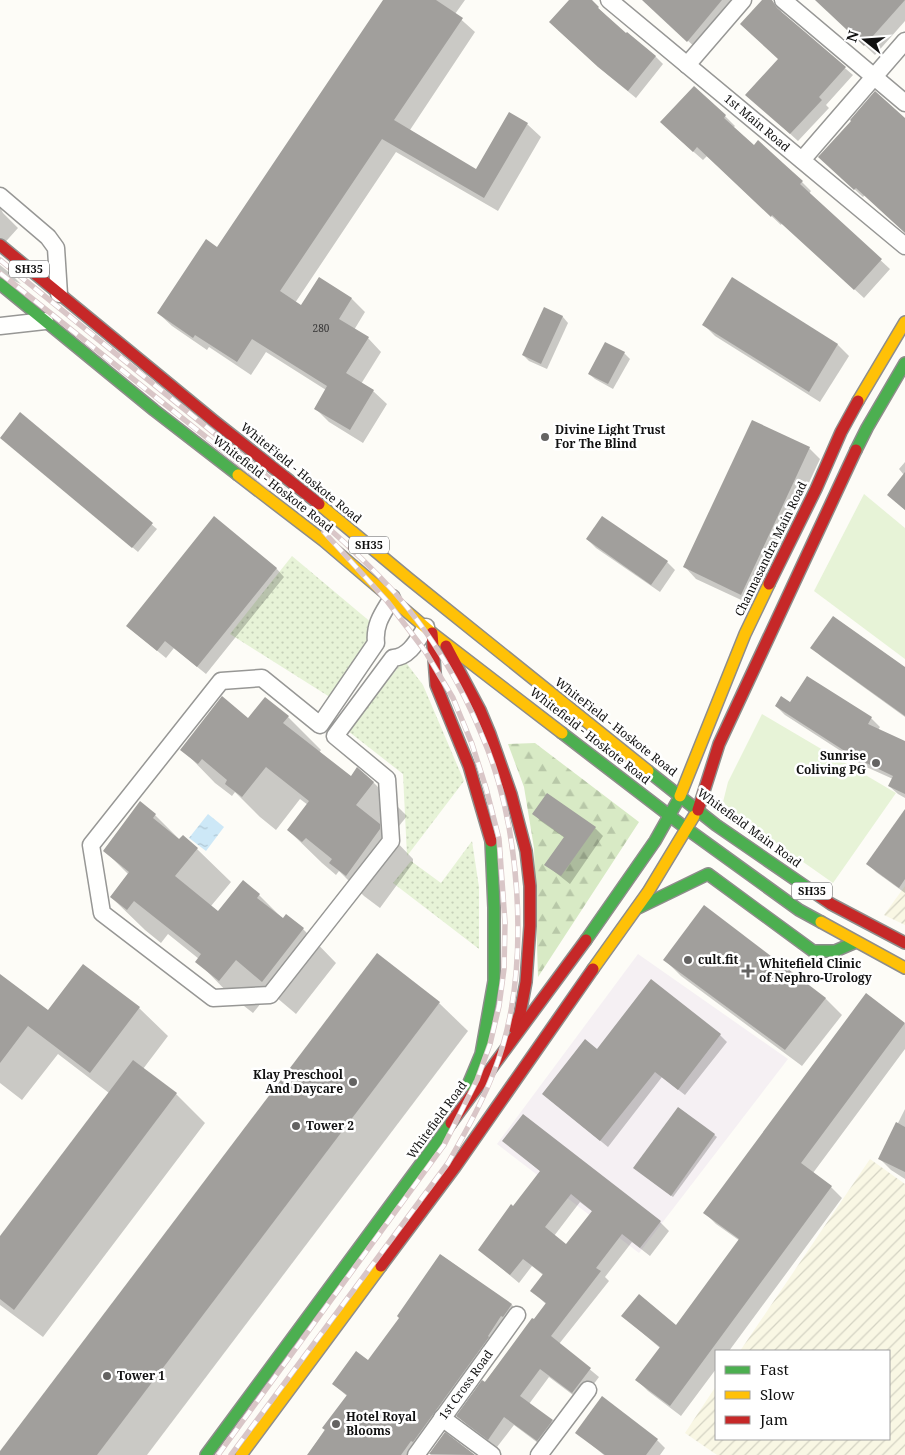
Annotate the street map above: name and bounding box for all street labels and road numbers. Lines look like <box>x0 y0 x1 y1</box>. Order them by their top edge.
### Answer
street label: 1st Main Road <box>721 90 794 156</box>
road number: SH35 <box>9 260 49 278</box>
street label: WhiteField - Hoskote Road <box>237 418 366 527</box>
street label: Whitefield - Hoskote Road <box>210 431 337 536</box>
street label: Channasandra Main Road <box>730 478 811 619</box>
road number: SH35 <box>349 536 389 554</box>
street label: WhiteField - Hoskote Road <box>551 673 682 780</box>
street label: Whitefield - Hoskote Road <box>527 683 654 788</box>
street label: Whitefield Main Road <box>694 784 805 872</box>
road number: SH35 <box>792 882 832 899</box>
street label: Whitefield Road <box>403 1077 471 1162</box>
street label: 1st Cross Road <box>435 1346 497 1423</box>

